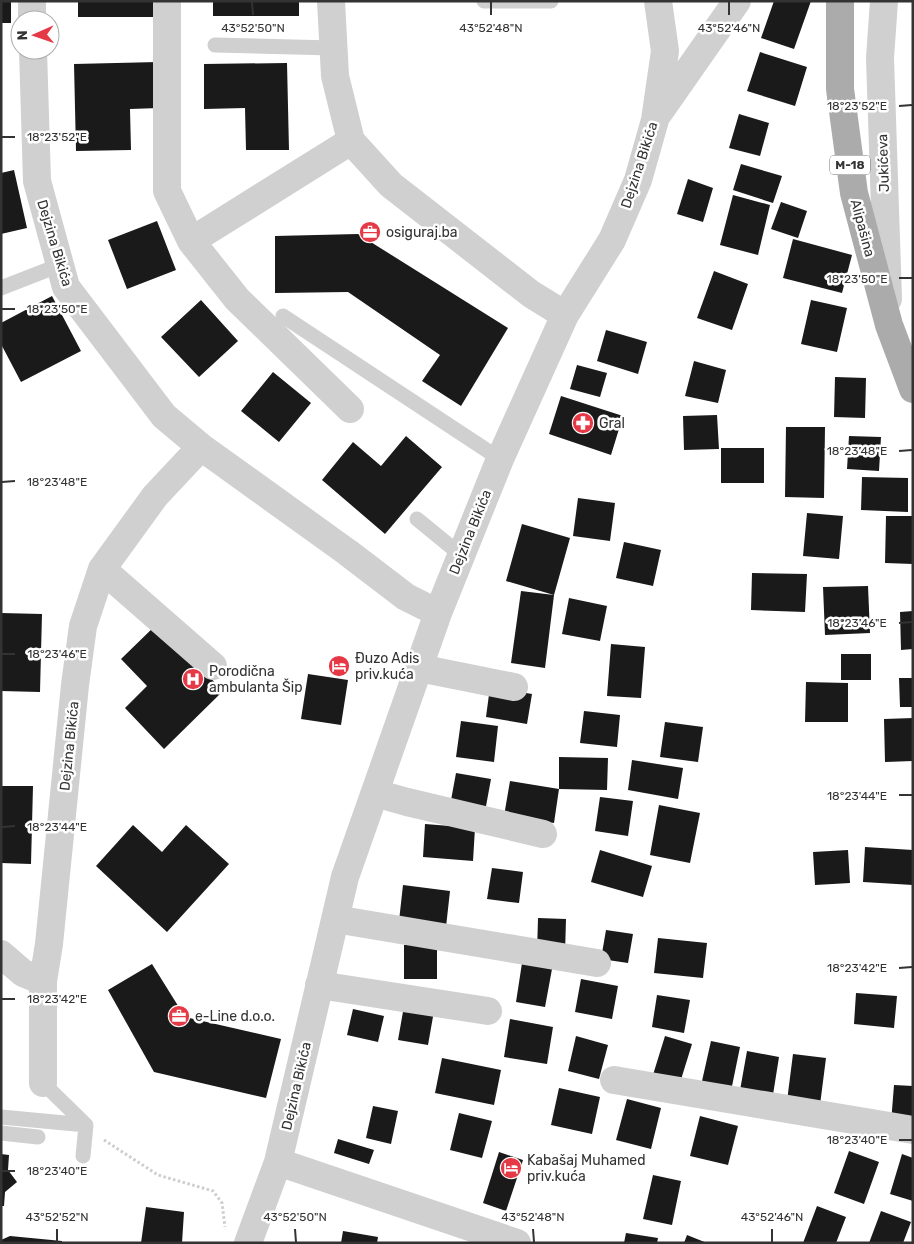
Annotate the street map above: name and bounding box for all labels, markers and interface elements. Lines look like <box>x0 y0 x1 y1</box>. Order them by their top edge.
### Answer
north arrow <box>10 10 60 60</box>
text: 43°52'50"N <box>221 21 285 35</box>
text: 43°52'48"N <box>459 21 523 35</box>
text: 43°52'46"N <box>698 21 760 35</box>
text: N <box>14 30 31 41</box>
text: 18°23'52"E <box>827 99 887 113</box>
street label: Dejzina Bikića <box>617 120 661 211</box>
text: 18°23'52"E <box>27 130 87 144</box>
street label: Jukićeva <box>874 134 893 192</box>
road number: M-18 <box>830 156 870 174</box>
street label: Alipašina <box>847 197 878 259</box>
street label: Dejzina Bikića <box>33 198 76 289</box>
office icon: osiguraj.ba <box>358 220 382 244</box>
place label: osiguraj.ba <box>386 224 458 241</box>
text: 18°23'50"E <box>827 272 887 286</box>
text: 18°23'50"E <box>27 302 87 316</box>
pharmacy icon: Gral <box>571 411 595 435</box>
place label: Gral <box>599 415 625 432</box>
text: 18°23'48"E <box>827 444 887 458</box>
text: 18°23'48"E <box>27 475 87 489</box>
street label: Dejzina Bikića <box>446 487 495 577</box>
text: 18°23'46"E <box>827 616 887 630</box>
text: 18°23'46"E <box>27 647 87 661</box>
place label: Đuzo Adis priv.kuća <box>355 650 420 683</box>
hotel icon: Đuzo Adis priv.kuća <box>327 654 351 678</box>
place label: Porodična ambulanta Šip <box>209 663 303 696</box>
hospital icon: Porodična ambulanta Šip <box>181 667 205 691</box>
street label: Dejzina Bikića <box>56 700 83 792</box>
text: 18°23'44"E <box>827 789 887 803</box>
text: 18°23'44"E <box>27 820 87 834</box>
text: 18°23'42"E <box>827 961 887 975</box>
text: 18°23'42"E <box>27 992 87 1006</box>
office icon: e-Line d.o.o. <box>167 1004 191 1028</box>
place label: e-Line d.o.o. <box>195 1008 275 1025</box>
street label: Dejzina Bikića <box>278 1040 315 1132</box>
text: 18°23'40"E <box>827 1133 887 1147</box>
place label: Kabašaj Muhamed priv.kuća <box>527 1152 646 1185</box>
hotel icon: Kabašaj Muhamed priv.kuća <box>499 1156 523 1180</box>
text: 18°23'40"E <box>27 1164 87 1178</box>
text: 43°52'52"N <box>25 1210 89 1224</box>
text: 43°52'50"N <box>263 1210 327 1224</box>
text: 43°52'48"N <box>501 1210 565 1224</box>
text: 43°52'46"N <box>741 1210 803 1224</box>

